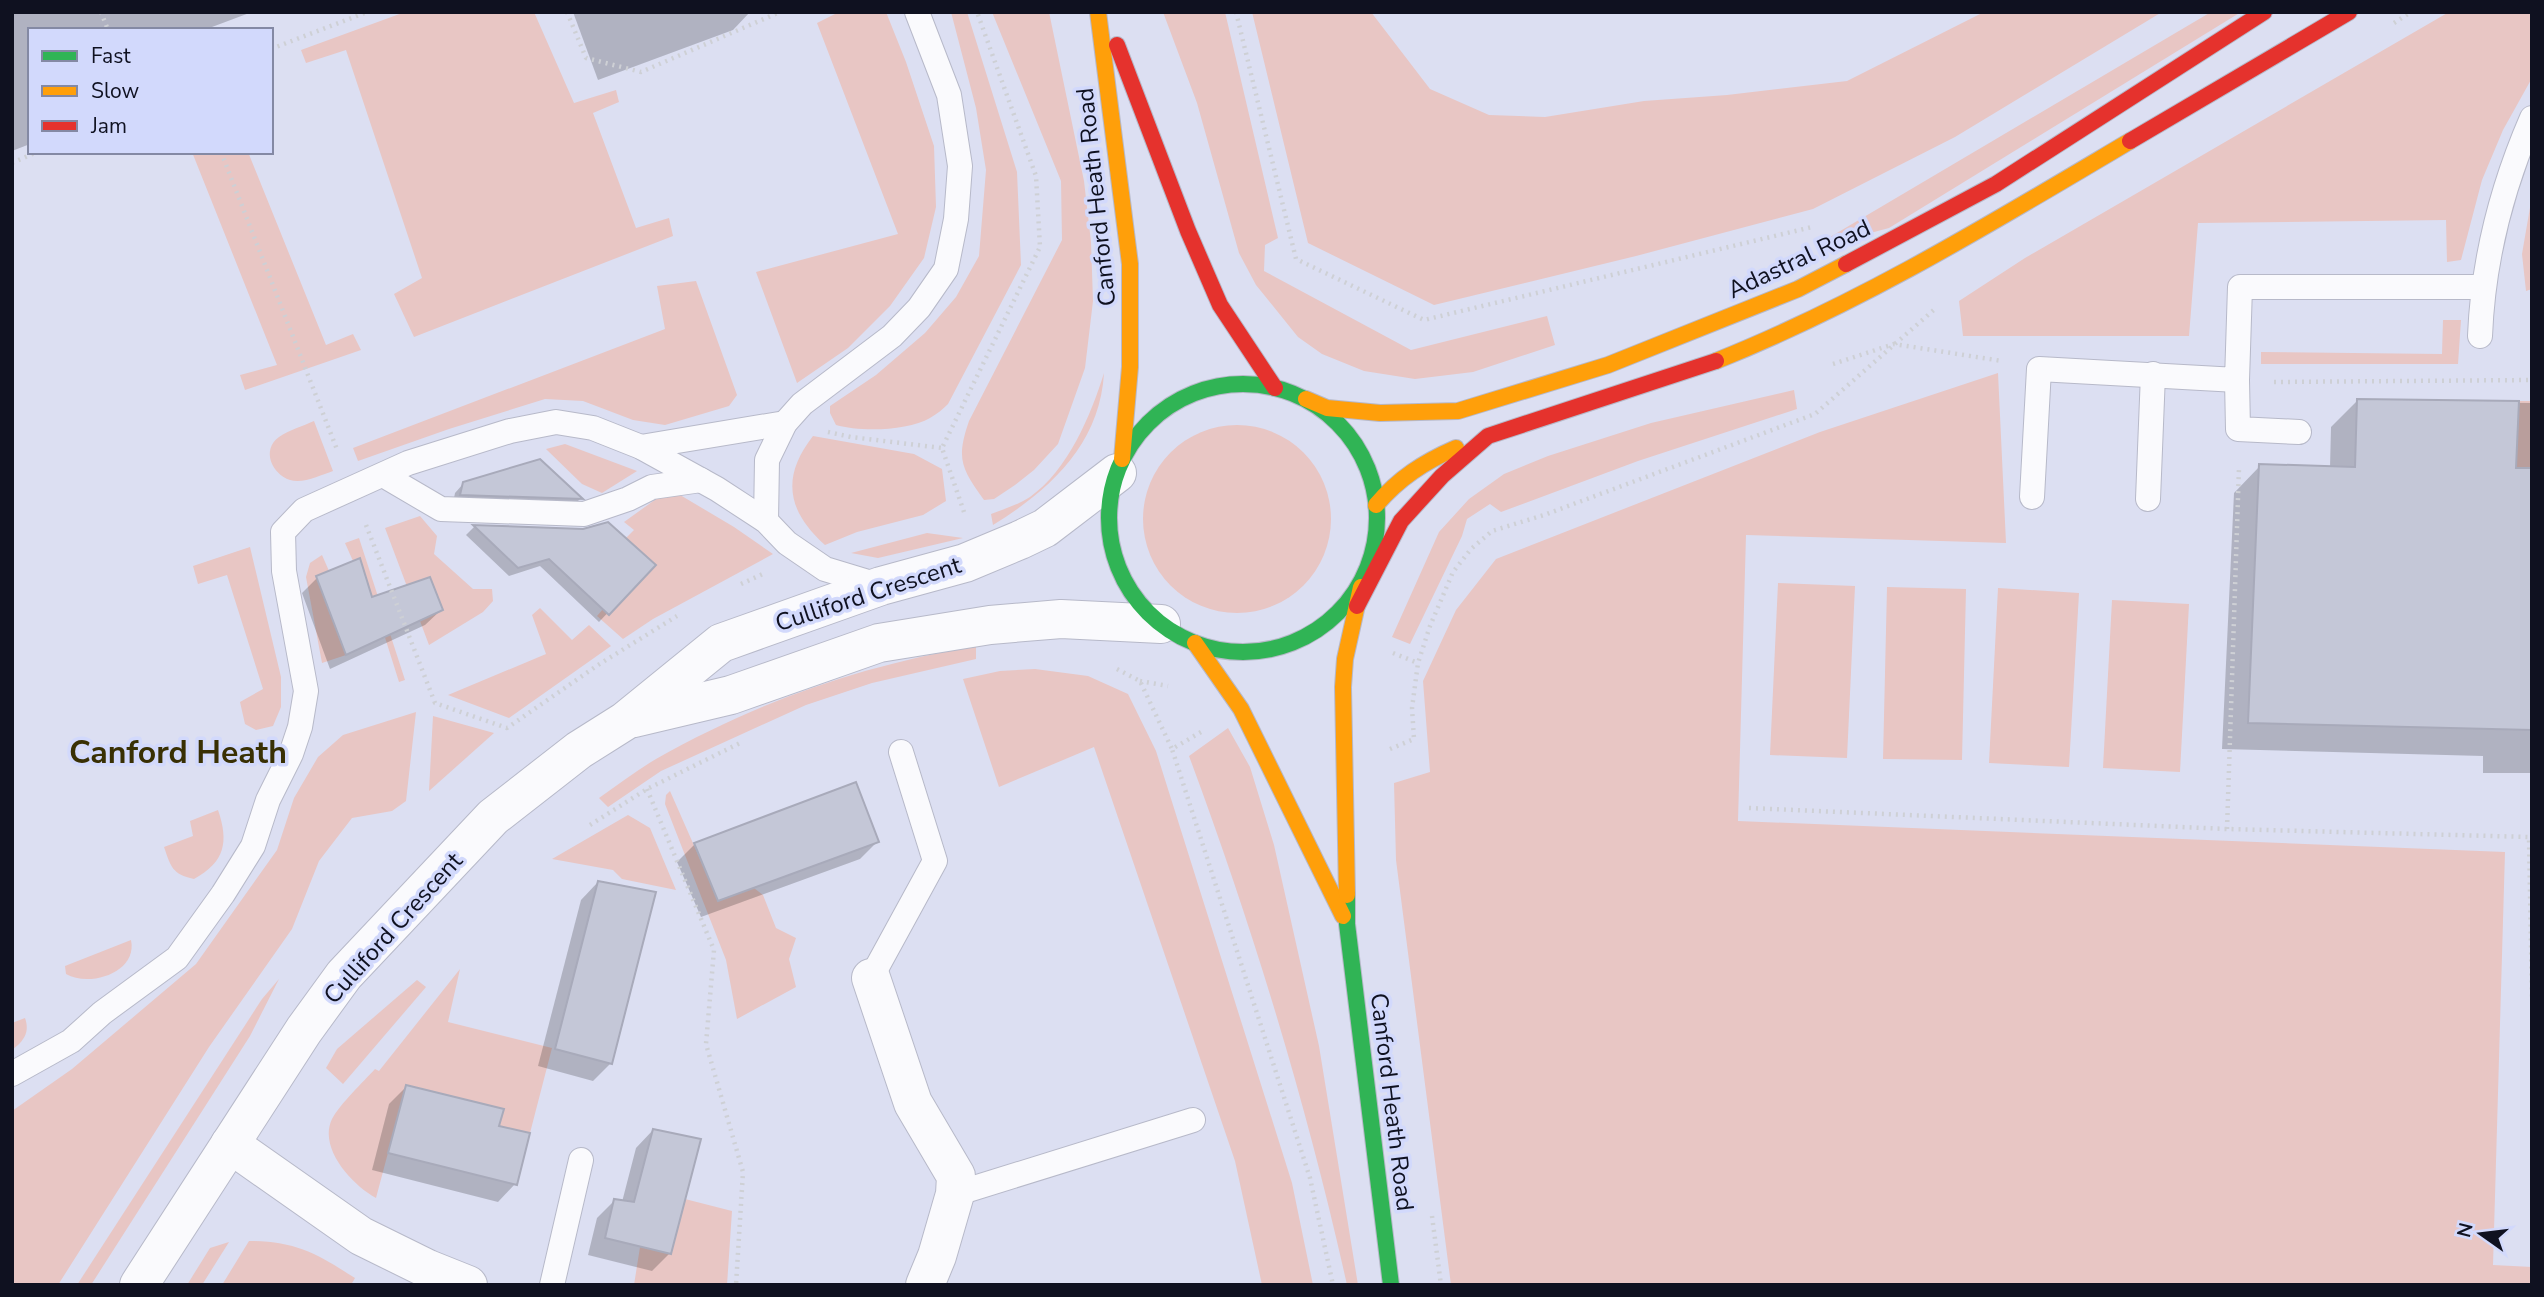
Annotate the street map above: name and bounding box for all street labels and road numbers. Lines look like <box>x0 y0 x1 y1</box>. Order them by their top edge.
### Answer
street label: Canford Heath Road <box>1069 86 1123 308</box>
street label: Adastral Road <box>1722 212 1876 306</box>
street label: Culliford Crescent <box>771 549 965 639</box>
street label: Culliford Crescent <box>316 845 470 1011</box>
street label: Canford Heath Road <box>1363 991 1421 1213</box>

